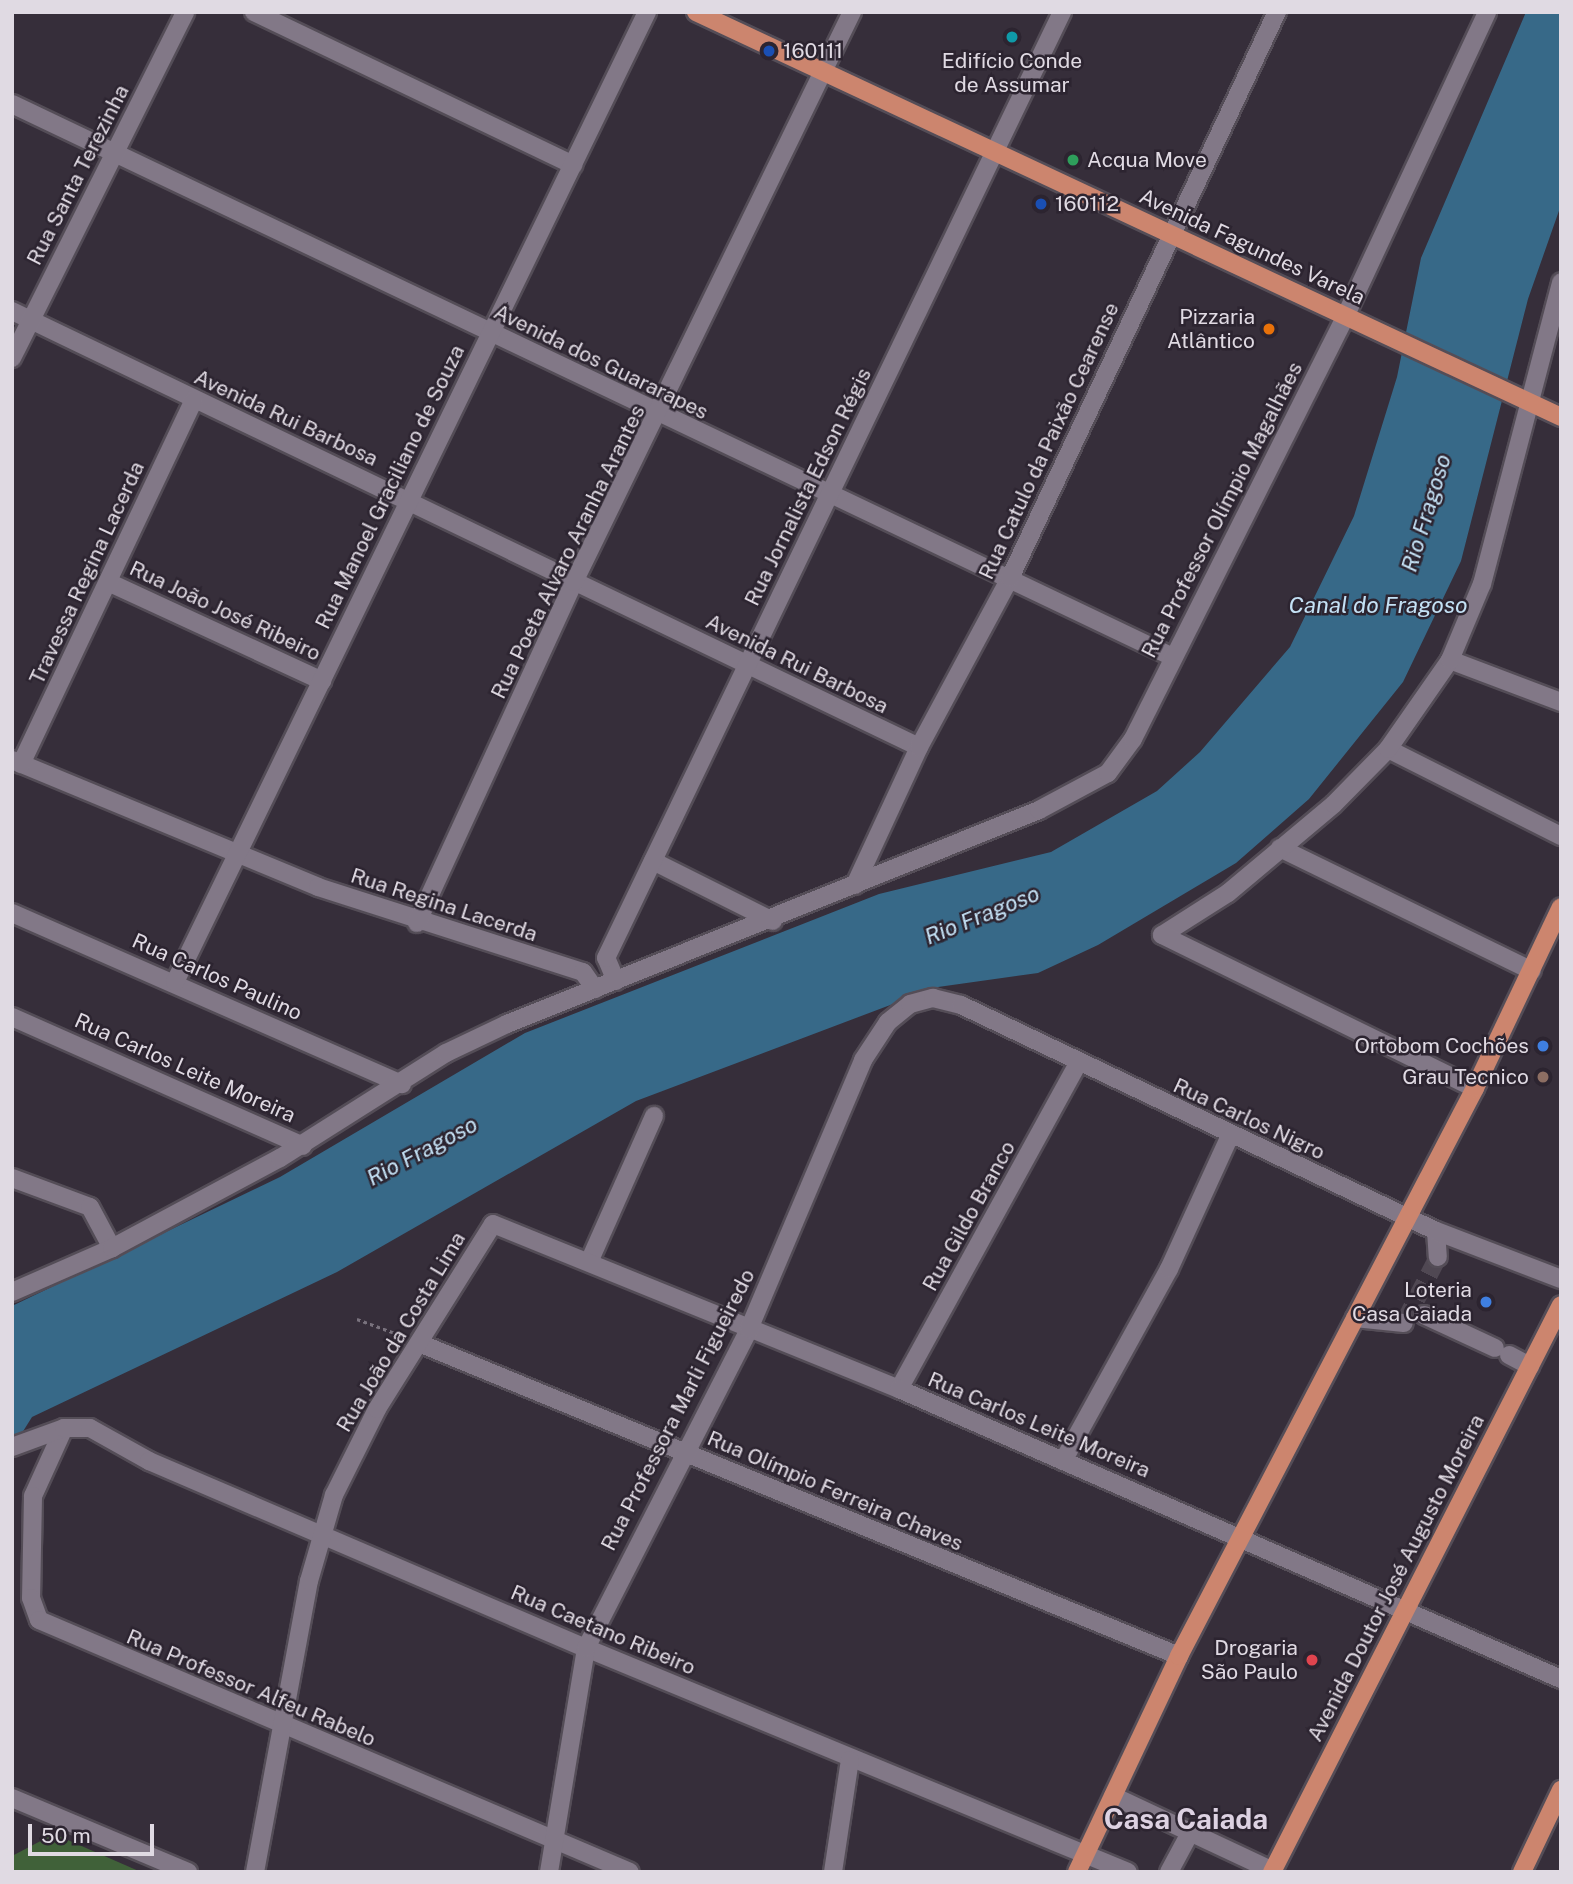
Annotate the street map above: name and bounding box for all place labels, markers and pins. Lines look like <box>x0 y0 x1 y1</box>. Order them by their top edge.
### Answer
marker: Edifício Conde de Assumar <box>1004 29 1020 45</box>
place label: 160111 <box>783 38 843 64</box>
marker: 160111 <box>761 43 777 59</box>
place label: Edifício Conde de Assumar <box>942 48 1082 98</box>
place label: Acqua Move <box>1087 147 1207 173</box>
marker: Acqua Move <box>1065 152 1081 168</box>
place label: 160112 <box>1055 191 1119 217</box>
marker: 160112 <box>1033 196 1049 212</box>
place label: Pizzaria Atlântico <box>1167 304 1255 354</box>
marker: Pizzaria Atlântico <box>1261 321 1277 337</box>
place label: Ortobom Cochões <box>1354 1033 1529 1059</box>
marker: Ortobom Cochões <box>1535 1038 1551 1054</box>
place label: Grau Tecnico <box>1402 1064 1529 1090</box>
marker: Grau Tecnico <box>1535 1069 1551 1085</box>
place label: Loteria Casa Caiada <box>1352 1277 1472 1327</box>
marker: Loteria Casa Caiada <box>1478 1294 1494 1310</box>
place label: Drogaria São Paulo <box>1201 1635 1298 1685</box>
marker: Drogaria São Paulo <box>1304 1652 1320 1668</box>

